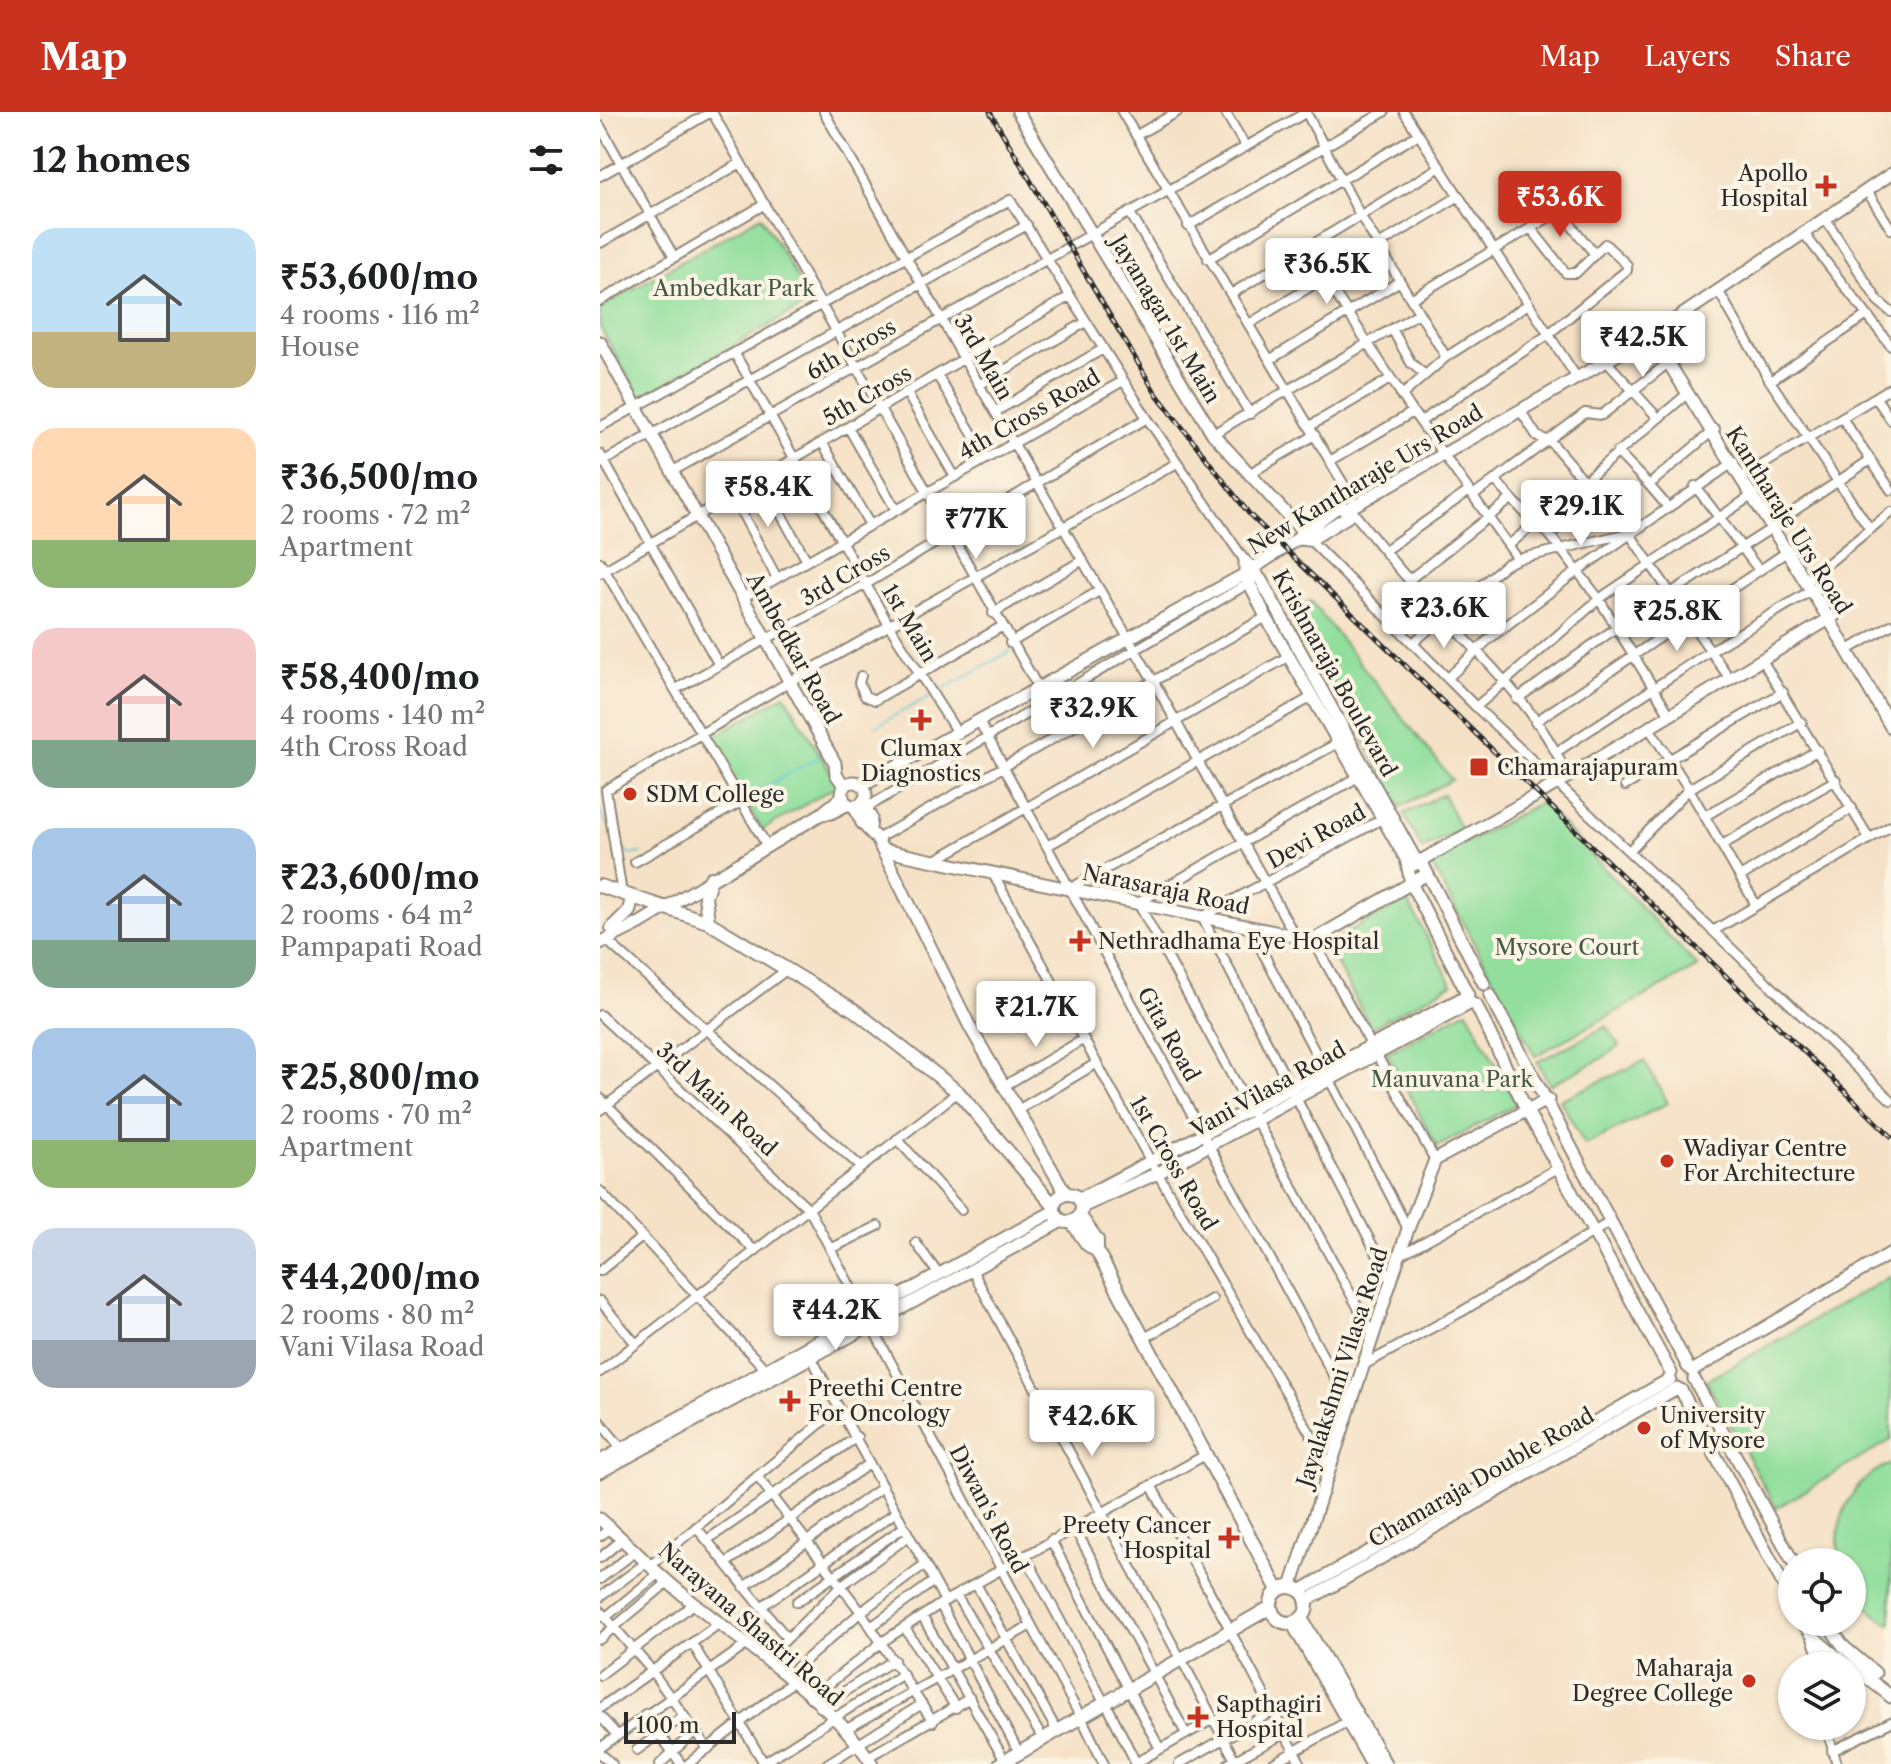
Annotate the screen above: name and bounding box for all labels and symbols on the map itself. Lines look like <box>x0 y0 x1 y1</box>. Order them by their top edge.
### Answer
place label: Apollo Hospital <box>1720 160 1808 212</box>
pin: ₹53.6K <box>1495 171 1625 239</box>
marker: Apollo Hospital <box>1815 175 1837 197</box>
street label: Jayanagar 1st Main <box>1103 228 1227 408</box>
pin: ₹36.5K <box>1262 238 1392 306</box>
park label: Ambedkar Park <box>652 275 816 302</box>
street label: 3rd Main <box>948 310 1019 405</box>
pin: ₹42.5K <box>1578 311 1708 379</box>
street label: 6th Cross <box>802 313 901 386</box>
street label: 5th Cross <box>818 359 916 432</box>
street label: 4th Cross Road <box>954 363 1105 466</box>
street label: New Kantharaje Urs Road <box>1243 398 1488 560</box>
street label: Kantharaje Urs Road <box>1720 421 1857 619</box>
pin: ₹58.4K <box>703 461 833 529</box>
pin: ₹29.1K <box>1516 480 1646 548</box>
pin: ₹77K <box>929 493 1023 561</box>
street label: 3rd Cross <box>796 539 895 612</box>
street label: Krishnaraja Boulevard <box>1266 565 1403 781</box>
street label: Ambedkar Road <box>740 567 846 729</box>
street label: 1st Main <box>876 579 944 667</box>
pin: ₹23.6K <box>1379 582 1509 650</box>
pin: ₹25.8K <box>1612 585 1742 653</box>
pin: ₹32.9K <box>1028 682 1158 750</box>
marker: Clumax Diagnostics <box>910 709 932 731</box>
place label: Clumax Diagnostics <box>861 735 981 787</box>
place label: Chamarajapuram <box>1497 754 1679 781</box>
marker: Chamarajapuram <box>1468 756 1490 778</box>
place label: SDM College <box>646 781 785 808</box>
marker: SDM College <box>621 785 639 803</box>
street label: Devi Road <box>1262 798 1370 875</box>
street label: Narasaraja Road <box>1080 859 1252 920</box>
place label: Nethradhama Eye Hospital <box>1098 928 1380 955</box>
marker: Nethradhama Eye Hospital <box>1069 930 1091 952</box>
park label: Mysore Court <box>1495 934 1640 961</box>
pin: ₹21.7K <box>971 981 1101 1049</box>
street label: Gita Road <box>1132 982 1206 1086</box>
street label: Vani Vilasa Road <box>1185 1036 1350 1144</box>
street label: 3rd Main Road <box>651 1037 782 1162</box>
park label: Manuvana Park <box>1371 1066 1534 1093</box>
street label: 1st Cross Road <box>1124 1091 1223 1235</box>
place label: Wadiyar Centre For Architecture <box>1682 1135 1855 1187</box>
marker: Wadiyar Centre For Architecture <box>1658 1152 1676 1170</box>
street label: Jayalakshmi Vilasa Road <box>1290 1244 1394 1493</box>
pin: ₹44.2K <box>771 1284 901 1352</box>
place label: Preethi Centre For Oncology <box>808 1375 962 1427</box>
marker: Preethi Centre For Oncology <box>779 1390 801 1412</box>
pin: ₹42.6K <box>1027 1390 1157 1458</box>
street label: Chamaraja Double Road <box>1364 1402 1599 1553</box>
place label: University of Mysore <box>1660 1402 1767 1454</box>
marker: University of Mysore <box>1635 1419 1653 1437</box>
street label: Diwan's Road <box>943 1440 1034 1578</box>
place label: Preety Cancer Hospital <box>1062 1512 1211 1564</box>
marker: Preety Cancer Hospital <box>1218 1527 1240 1549</box>
street label: Narayana Shastri Road <box>653 1537 848 1712</box>
place label: Maharaja Degree College <box>1572 1655 1733 1707</box>
marker: Maharaja Degree College <box>1740 1672 1758 1690</box>
place label: Sapthagiri Hospital <box>1216 1691 1322 1743</box>
marker: Sapthagiri Hospital <box>1187 1706 1209 1728</box>
scale bar <box>624 1708 736 1744</box>

